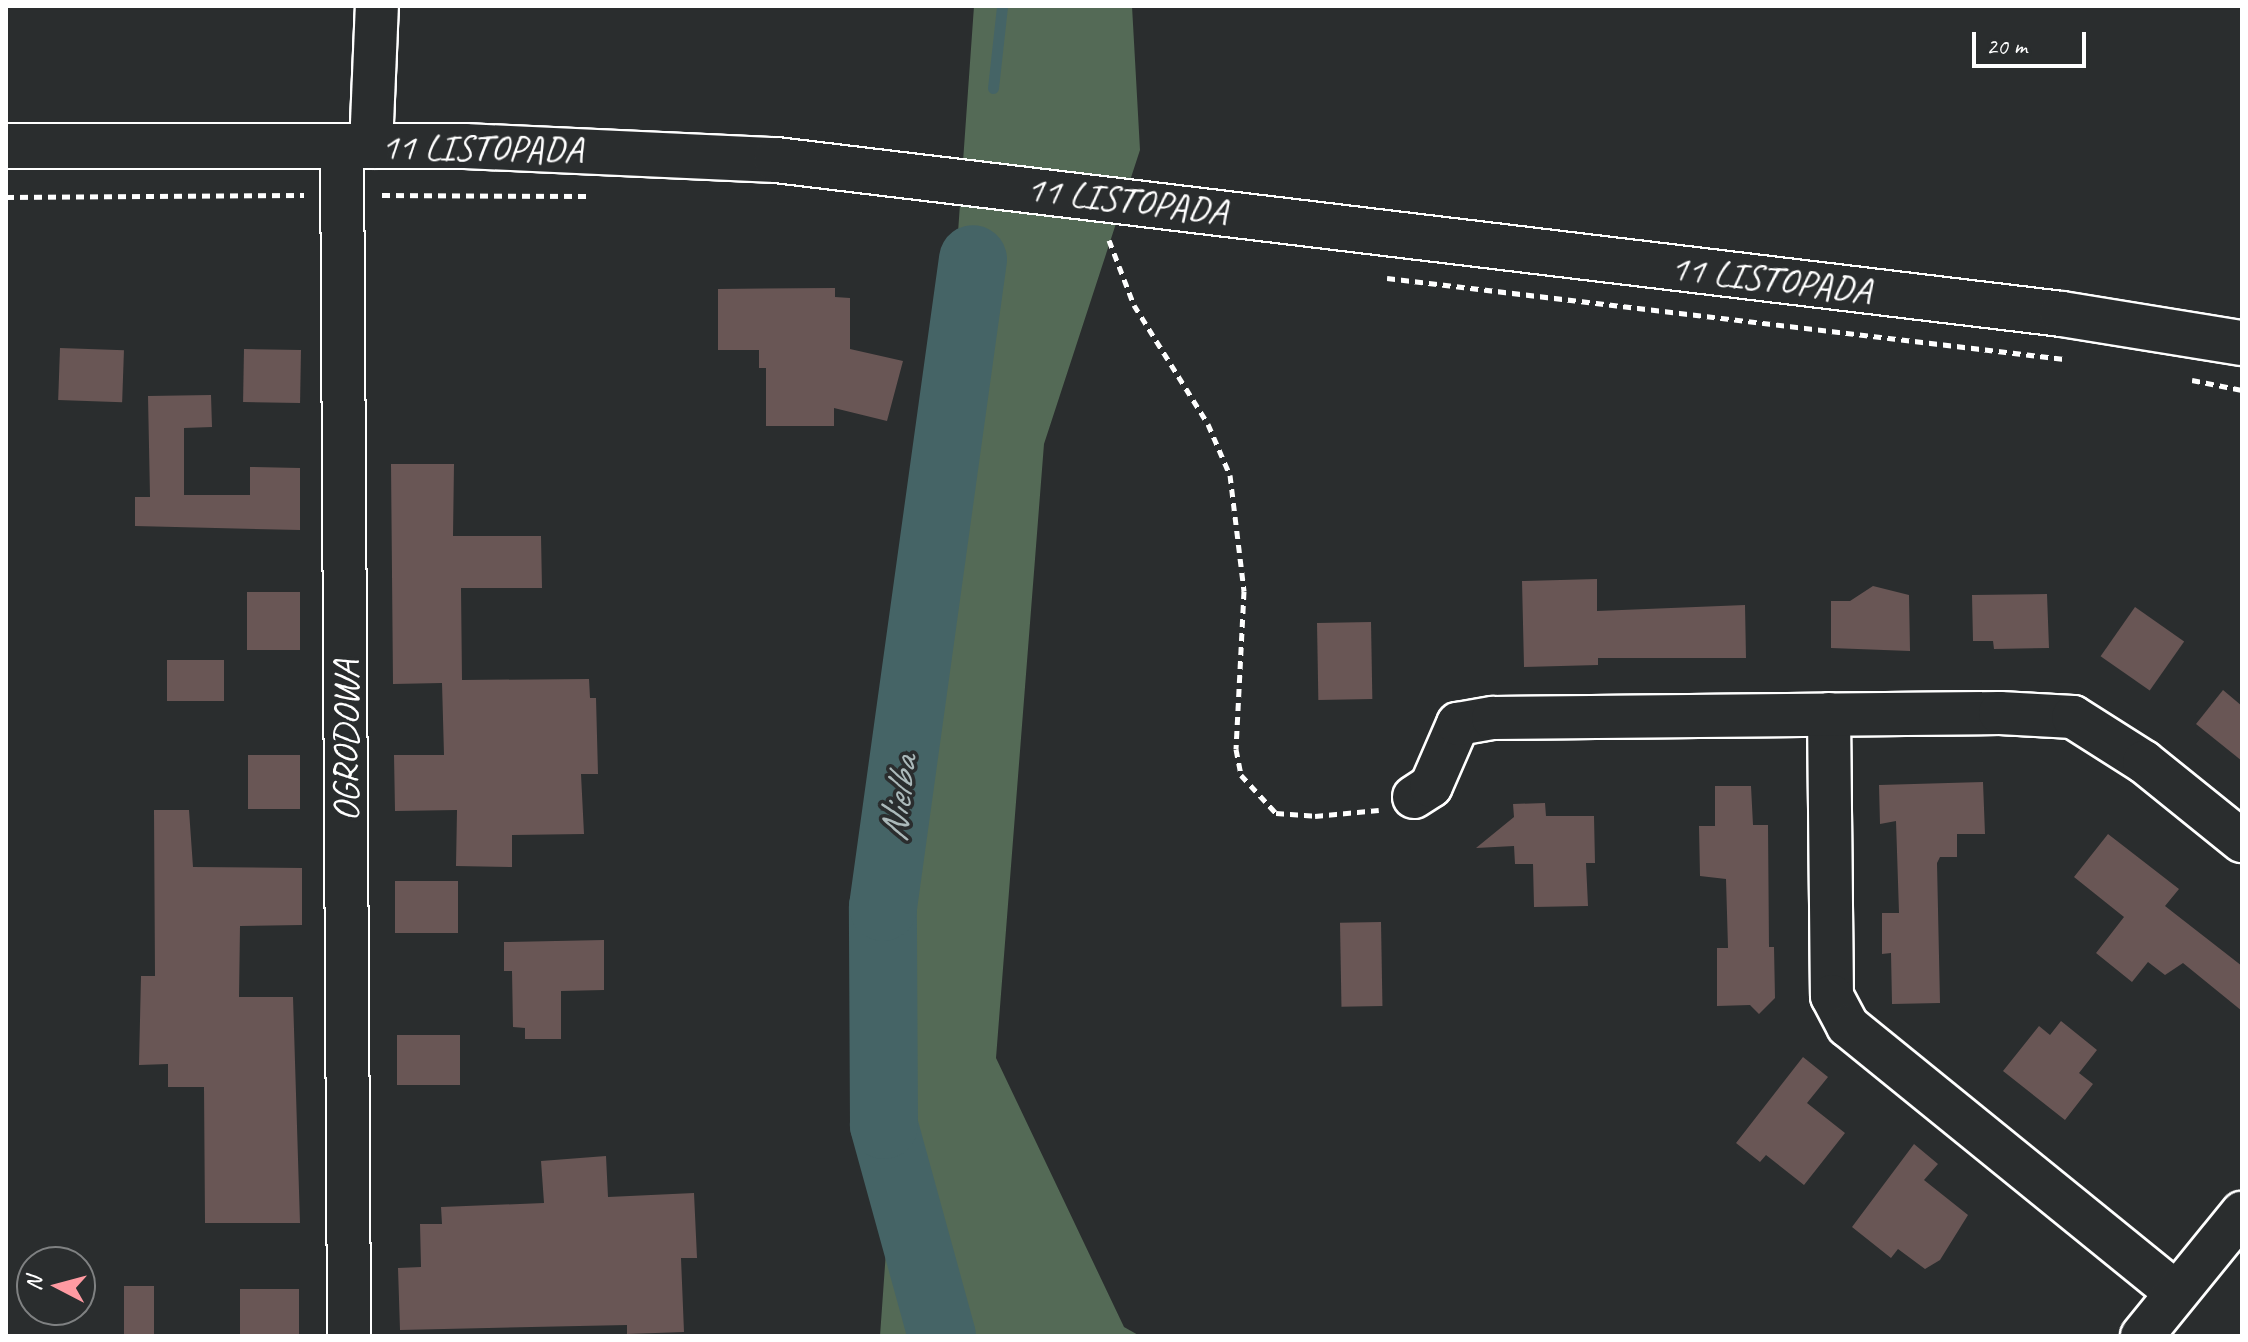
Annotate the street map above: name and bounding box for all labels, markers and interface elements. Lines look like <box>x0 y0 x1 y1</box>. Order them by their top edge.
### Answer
scale bar <box>1976 16 2090 66</box>
text: 20 m <box>1986 31 2027 61</box>
street label: 11 LISTOPADA <box>381 123 583 173</box>
street label: 11 LISTOPADA <box>1024 165 1230 235</box>
street label: 11 LISTOPADA <box>1668 244 1874 314</box>
street label: OGRODOWA <box>323 660 369 822</box>
water label: Nielba <box>868 753 928 845</box>
north arrow <box>16 1246 96 1326</box>
text: N <box>19 1275 49 1292</box>

